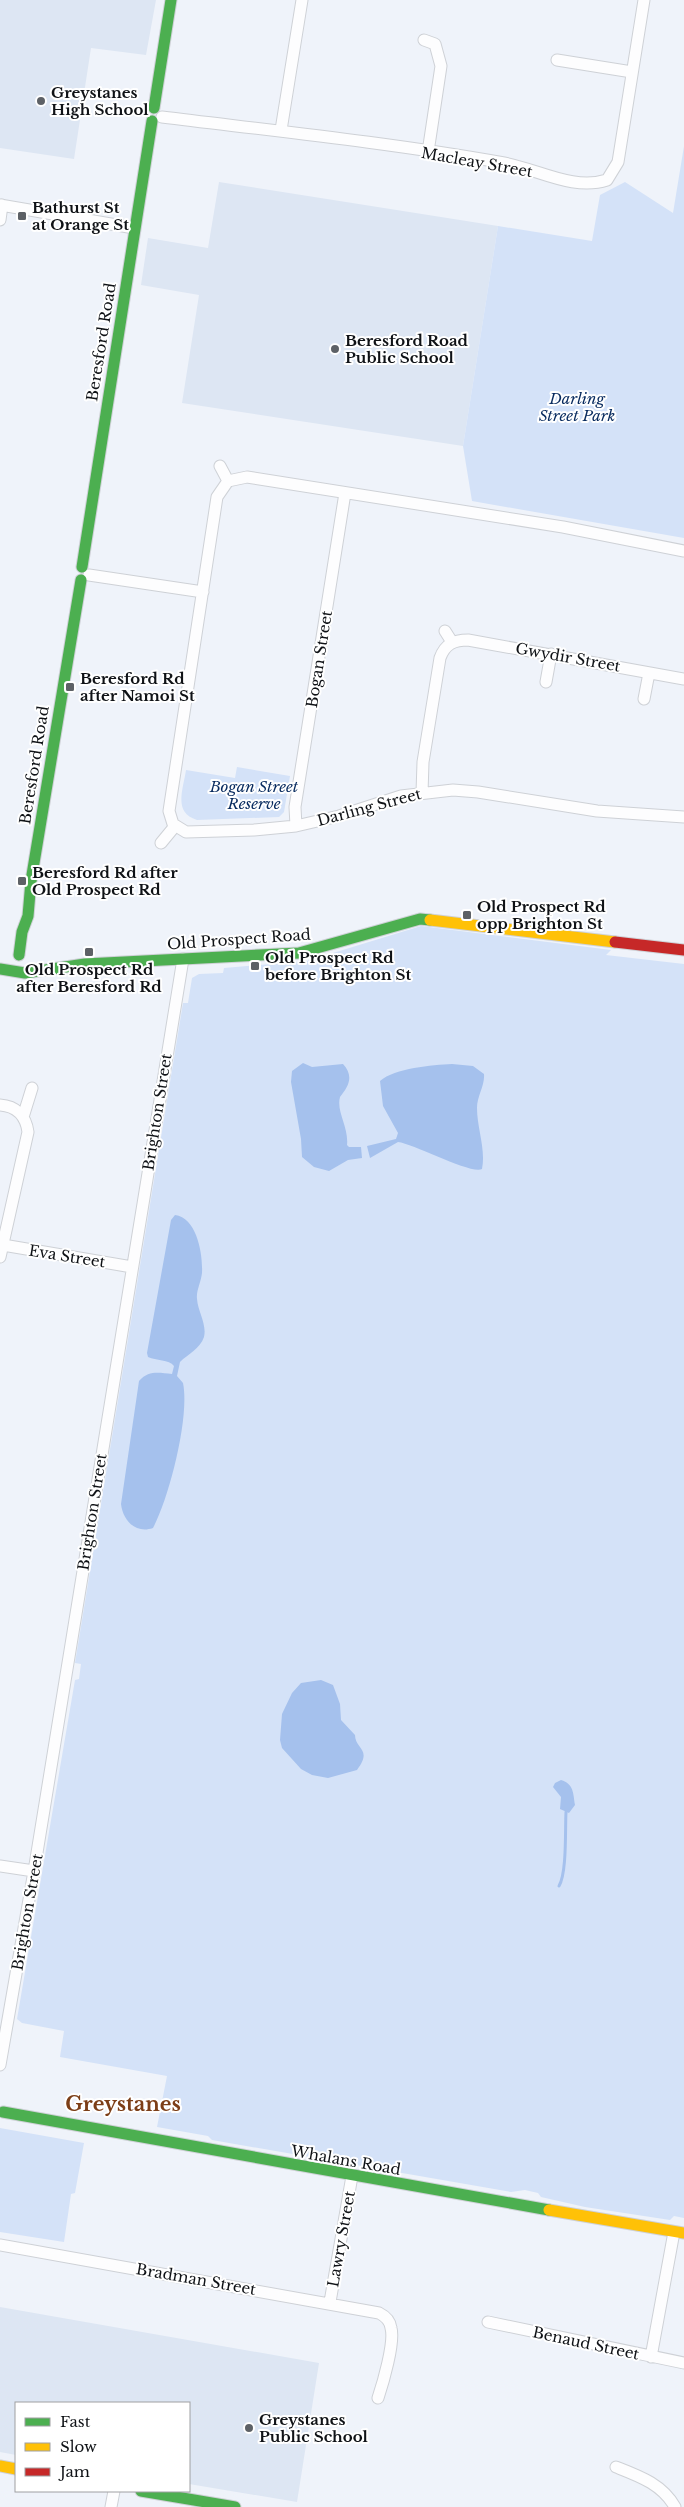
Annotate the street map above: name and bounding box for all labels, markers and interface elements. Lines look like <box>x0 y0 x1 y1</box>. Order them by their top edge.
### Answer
place label: Greystanes High School <box>51 83 149 119</box>
marker: Greystanes High School <box>35 95 47 107</box>
street label: Macleay Street <box>420 143 534 181</box>
place label: Bathurst St at Orange St <box>32 198 129 234</box>
marker: Bathurst St at Orange St <box>16 210 28 222</box>
street label: Beresford Road <box>82 281 120 403</box>
place label: Beresford Road Public School <box>345 331 469 367</box>
marker: Beresford Road Public School <box>329 343 341 355</box>
park label: Darling Street Park <box>539 389 615 425</box>
street label: Bogan Street <box>302 609 336 709</box>
street label: Gwydir Street <box>514 638 622 676</box>
place label: Beresford Rd after Namoi St <box>80 669 195 705</box>
marker: Beresford Rd after Namoi St <box>64 681 76 693</box>
street label: Beresford Road <box>15 704 53 826</box>
park label: Bogan Street Reserve <box>209 777 299 813</box>
street label: Darling Street <box>315 784 424 830</box>
place label: Beresford Rd after Old Prospect Rd <box>32 863 178 899</box>
marker: Beresford Rd after Old Prospect Rd <box>16 875 28 887</box>
place label: Old Prospect Rd opp Brighton St <box>477 897 606 933</box>
marker: Old Prospect Rd opp Brighton St <box>461 909 473 921</box>
street label: Old Prospect Road <box>167 925 311 953</box>
marker: Old Prospect Rd after Beresford Rd <box>83 946 95 958</box>
place label: Old Prospect Rd before Brighton St <box>264 948 411 984</box>
place label: Old Prospect Rd after Beresford Rd <box>16 960 162 996</box>
marker: Old Prospect Rd before Brighton St <box>249 960 261 972</box>
street label: Brighton Street <box>138 1052 176 1172</box>
street label: Eva Street <box>27 1241 107 1271</box>
street label: Brighton Street <box>73 1452 111 1572</box>
street label: Brighton Street <box>7 1852 47 1972</box>
district label: Greystanes <box>65 2092 181 2116</box>
street label: Whalans Road <box>289 2141 402 2179</box>
street label: Lawry Street <box>323 2189 359 2289</box>
street label: Bradman Street <box>135 2259 258 2299</box>
street label: Benaud Street <box>531 2322 641 2364</box>
legend <box>15 2402 190 2492</box>
place label: Greystanes Public School <box>259 2410 369 2446</box>
text: Fast <box>60 2412 91 2431</box>
marker: Greystanes Public School <box>243 2422 255 2434</box>
text: Slow <box>60 2437 97 2456</box>
text: Jam <box>58 2462 90 2481</box>

